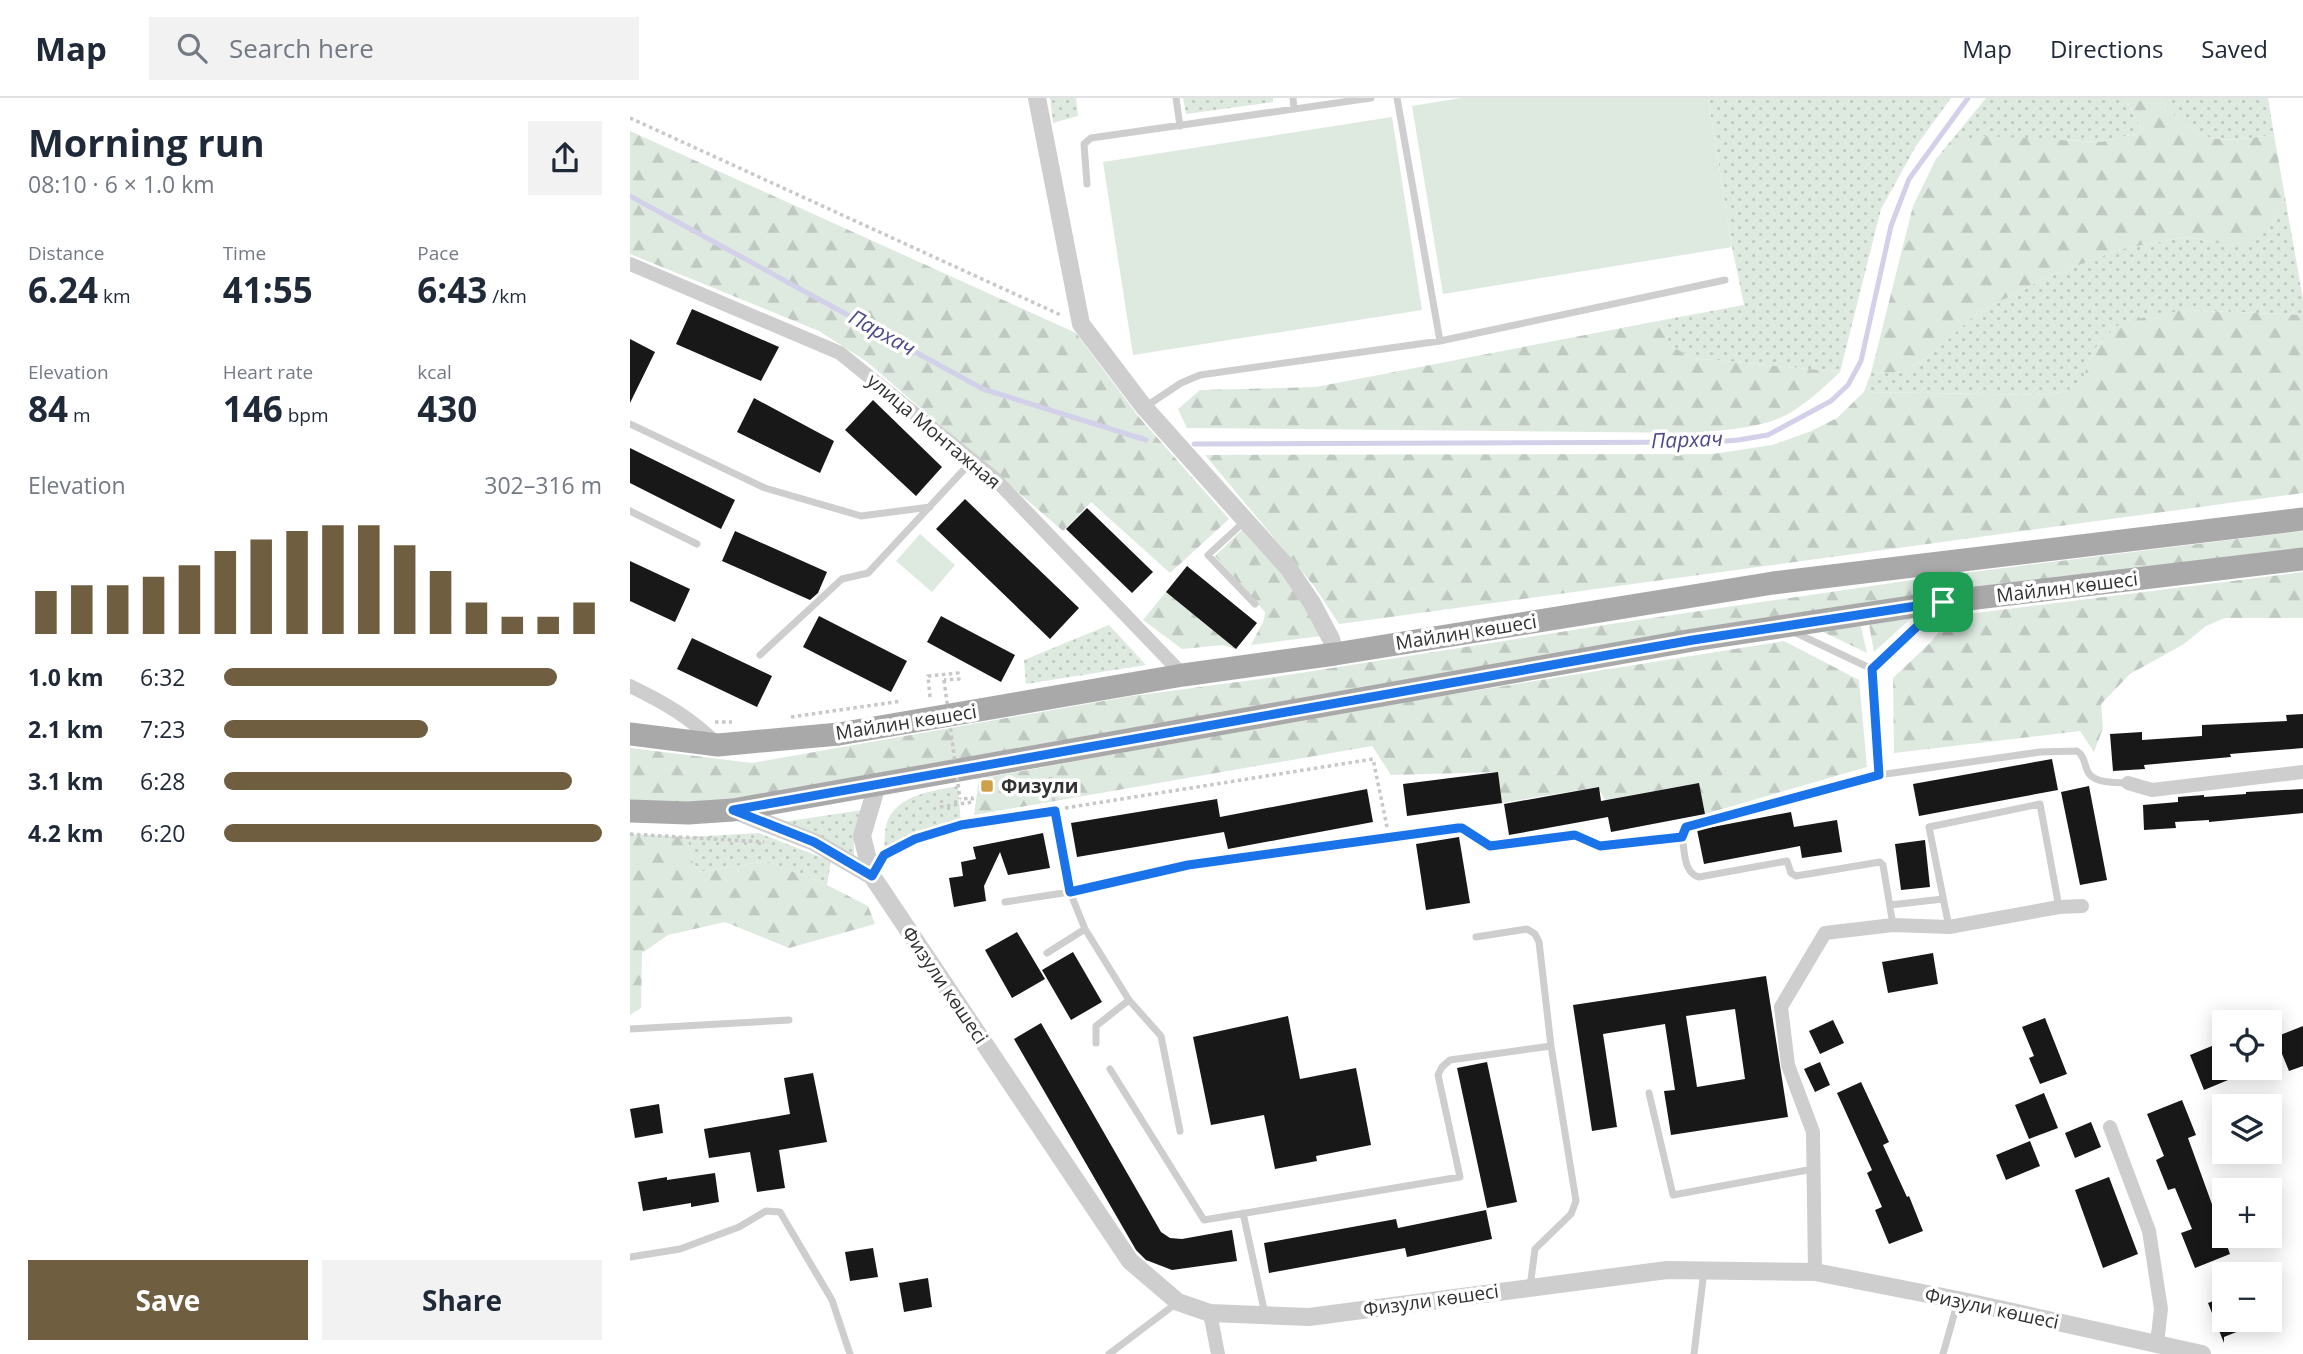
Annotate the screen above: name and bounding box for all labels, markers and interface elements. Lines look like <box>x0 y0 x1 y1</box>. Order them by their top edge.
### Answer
search box <box>149 17 639 80</box>
text: Map <box>35 26 107 71</box>
icon: search <box>173 29 211 67</box>
text: Search here <box>229 30 374 66</box>
text: Map <box>1962 32 2012 65</box>
text: Directions <box>2050 32 2163 65</box>
text: Saved <box>2201 32 2268 65</box>
text: Morning run <box>28 116 265 168</box>
button: share <box>528 121 602 195</box>
text: 08:10 · 6 × 1.0 km <box>28 168 215 200</box>
text: Distance <box>28 240 104 266</box>
text: Time <box>223 240 266 266</box>
text: Pace <box>417 240 459 266</box>
text: 6.24 <box>28 266 98 313</box>
text: 41:55 <box>223 266 313 313</box>
text: 6:43 <box>417 266 487 313</box>
text: km <box>98 283 131 309</box>
text: /km <box>487 283 527 309</box>
water label: Пархач <box>844 302 921 362</box>
text: Elevation <box>28 359 109 385</box>
text: Heart rate <box>223 359 313 385</box>
text: kcal <box>417 359 452 385</box>
street label: улица Монтажная <box>862 367 1006 495</box>
text: 84 <box>28 385 68 432</box>
text: 146 <box>223 385 283 432</box>
text: 430 <box>417 385 477 432</box>
text: m <box>68 402 91 428</box>
text: bpm <box>283 402 328 428</box>
water label: Пархач <box>1651 424 1724 454</box>
text: Elevation <box>28 469 126 501</box>
text: 302–316 m <box>484 469 602 501</box>
street label: Майлин көшесі <box>1995 565 2139 609</box>
pin <box>1913 572 1973 632</box>
icon: arrive <box>1924 583 1962 621</box>
street label: Майлин көшесі <box>1394 608 1538 656</box>
text: 1.0 km <box>28 661 104 693</box>
text: 6:32 <box>140 661 186 693</box>
street label: Майлин көшесі <box>834 698 978 746</box>
text: 2.1 km <box>28 713 104 745</box>
text: 7:23 <box>140 713 186 745</box>
text: 3.1 km <box>28 765 104 797</box>
text: 6:28 <box>140 765 186 797</box>
place label: Физули <box>1001 773 1078 799</box>
marker: Физули <box>979 778 995 794</box>
text: 4.2 km <box>28 817 104 849</box>
text: 6:20 <box>140 817 186 849</box>
street label: Физули көшесі <box>896 921 994 1049</box>
map controls <box>2212 1010 2282 1332</box>
button: locate <box>2212 1010 2282 1080</box>
button: layers <box>2212 1094 2282 1164</box>
button: + <box>2212 1178 2282 1248</box>
button: Save <box>28 1260 308 1340</box>
button: Share <box>322 1260 602 1340</box>
button: − <box>2212 1262 2282 1332</box>
street label: Физули көшесі <box>1362 1278 1500 1322</box>
street label: Физули көшесі <box>1923 1281 2061 1335</box>

